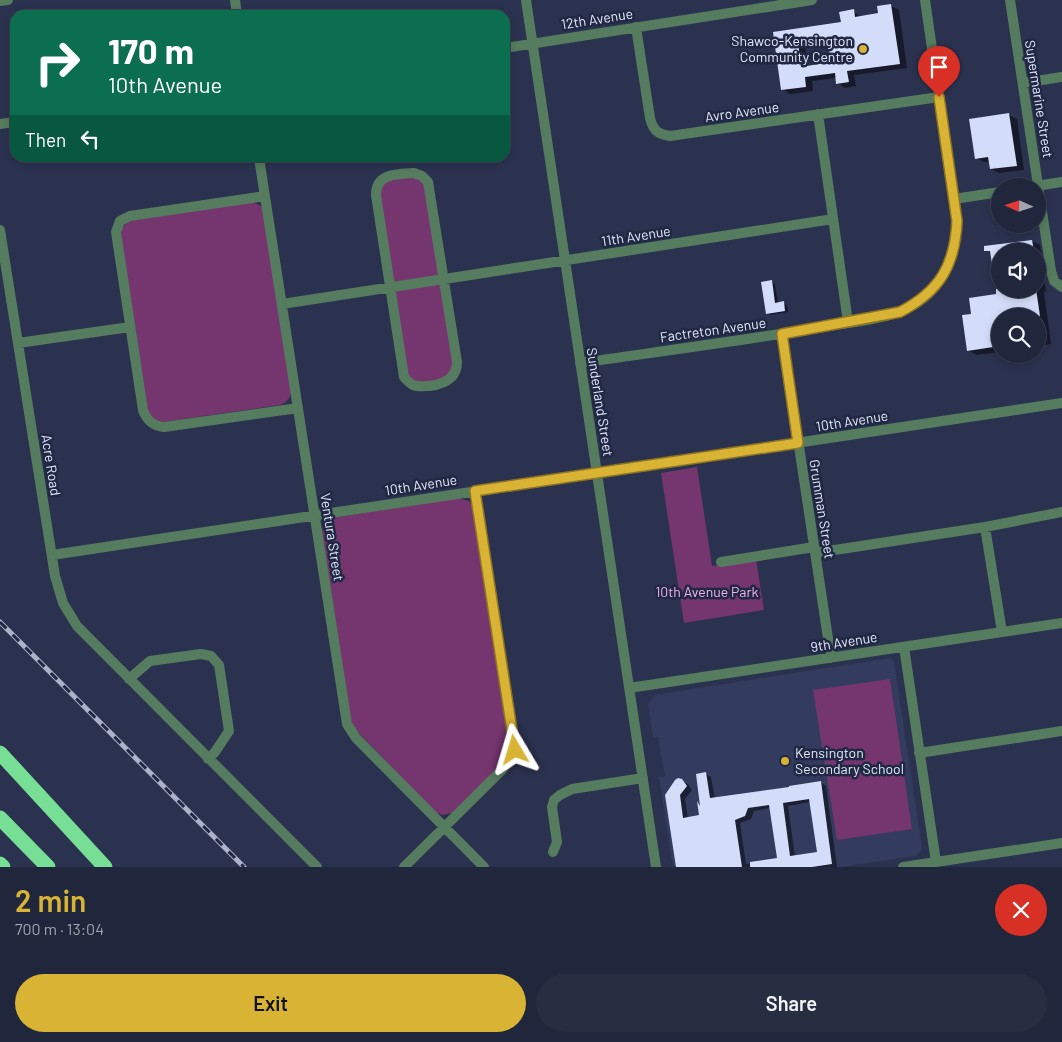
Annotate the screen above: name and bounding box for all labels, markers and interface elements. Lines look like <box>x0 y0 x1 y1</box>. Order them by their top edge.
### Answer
street label: 12th Avenue <box>560 4 634 33</box>
text: 170 m <box>108 29 194 71</box>
icon: right <box>25 30 90 95</box>
place label: Shawco-Kensington Community Centre <box>731 32 853 65</box>
street label: Supermarine Street <box>1022 39 1057 159</box>
marker: Shawco-Kensington Community Centre <box>857 43 869 55</box>
pin <box>918 46 960 97</box>
icon: arrive <box>925 53 953 81</box>
text: 10th Avenue <box>108 71 222 97</box>
street label: Avro Avenue <box>704 98 780 125</box>
icon: left <box>76 125 104 153</box>
text: Then <box>25 128 66 151</box>
north arrow <box>991 178 1046 232</box>
map controls <box>991 178 1046 363</box>
street label: 11th Avenue <box>600 222 672 249</box>
button: sound <box>991 243 1046 298</box>
button: search <box>991 308 1046 363</box>
street label: Factreton Avenue <box>659 314 767 345</box>
street label: Sunderland Street <box>584 346 617 457</box>
street label: 10th Avenue <box>815 406 889 435</box>
street label: Acre Road <box>38 433 65 497</box>
street label: Grumman Street <box>806 458 839 560</box>
street label: 10th Avenue <box>384 470 458 499</box>
street label: Ventura Street <box>317 492 348 582</box>
park label: 10th Avenue Park <box>655 583 759 600</box>
street label: 9th Avenue <box>809 628 878 655</box>
position arrow <box>488 723 540 775</box>
place label: Kensington Secondary School <box>795 744 904 777</box>
marker: Kensington Secondary School <box>779 755 791 767</box>
text: 2 min <box>15 882 86 918</box>
button: close <box>995 884 1047 936</box>
text: 700 m · 13:04 <box>15 919 104 938</box>
button: Exit <box>15 974 526 1032</box>
button: Share <box>536 974 1047 1032</box>

